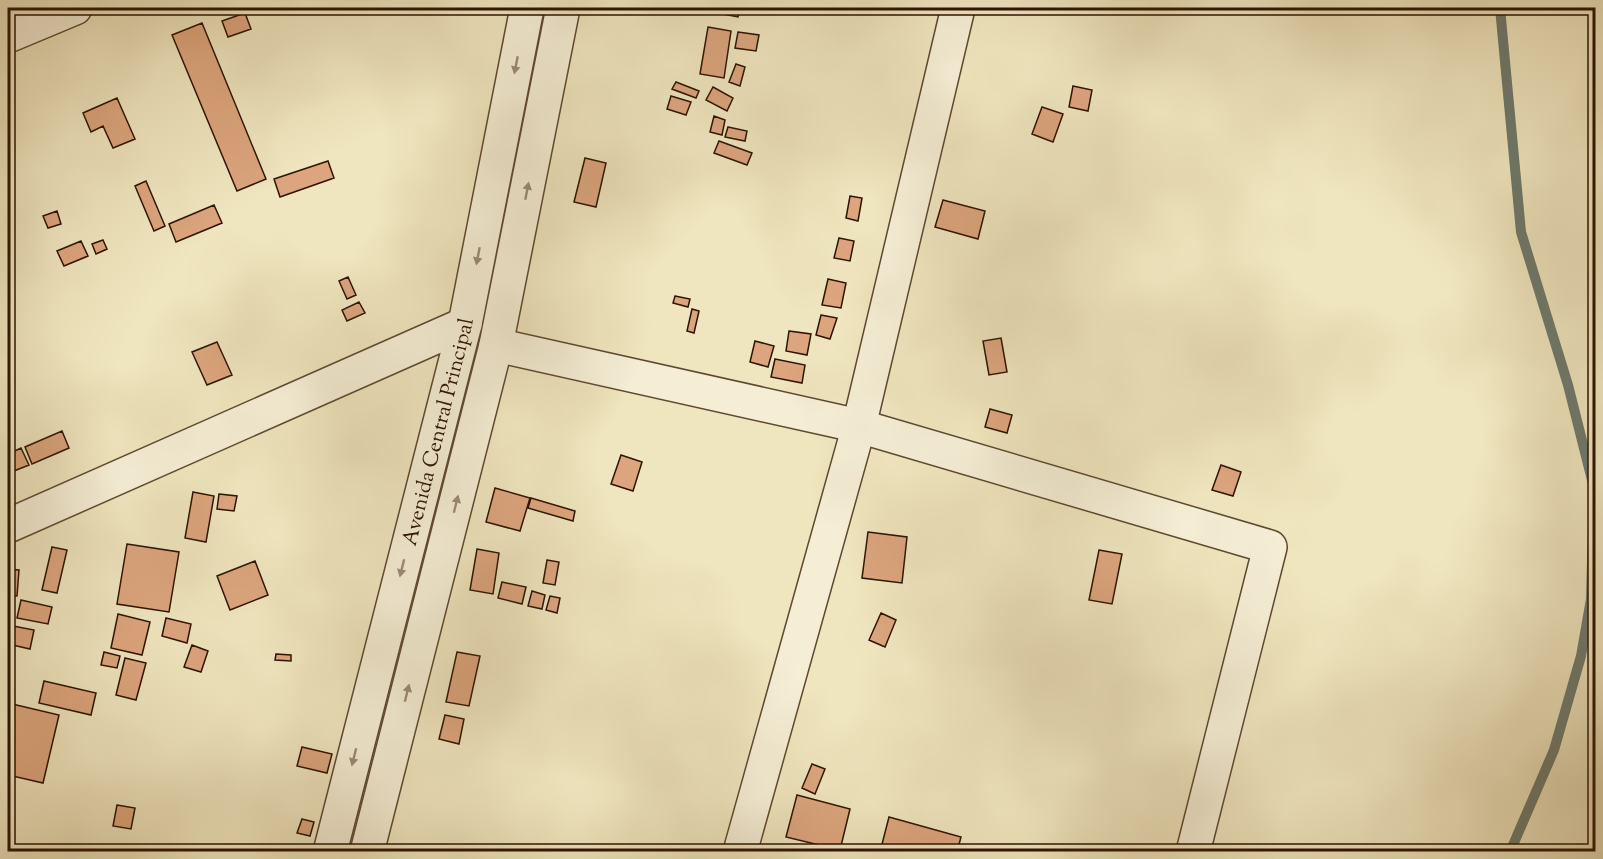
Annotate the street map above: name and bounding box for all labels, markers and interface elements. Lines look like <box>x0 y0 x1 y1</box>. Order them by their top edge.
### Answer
one-way arrow <box>511 56 520 75</box>
one-way arrow <box>522 182 532 200</box>
one-way arrow <box>473 247 482 266</box>
street label: Avenida Central Principal <box>396 315 483 549</box>
one-way arrow <box>451 495 461 513</box>
one-way arrow <box>397 559 406 577</box>
one-way arrow <box>403 684 413 702</box>
one-way arrow <box>349 748 359 766</box>

